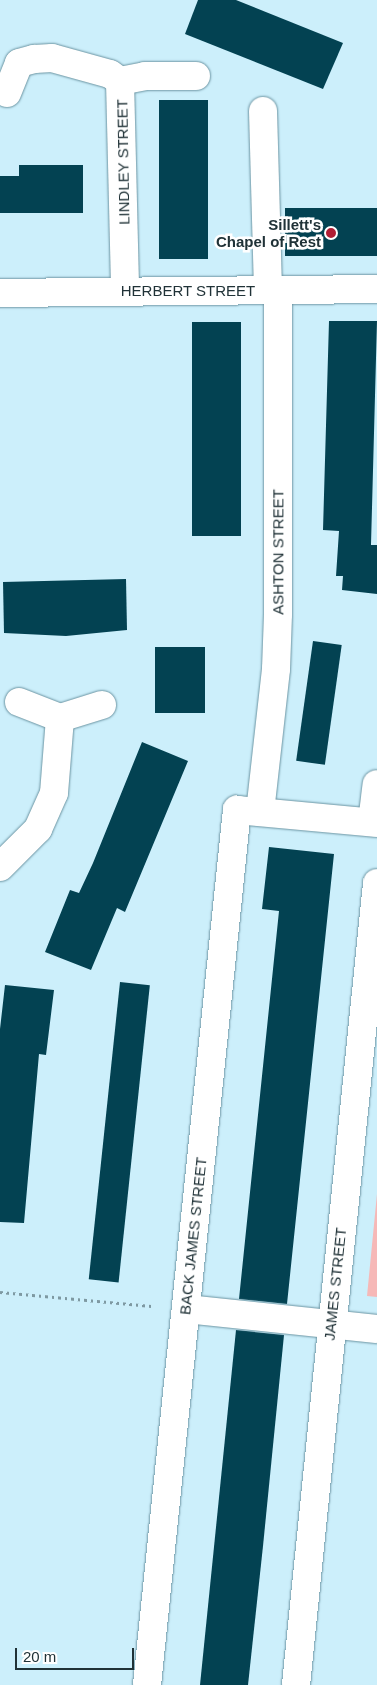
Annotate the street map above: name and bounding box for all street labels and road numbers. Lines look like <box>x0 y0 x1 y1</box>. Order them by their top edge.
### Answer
street label: LINDLEY STREET <box>113 99 133 225</box>
street label: HERBERT STREET <box>121 282 255 300</box>
street label: ASHTON STREET <box>269 489 287 615</box>
street label: BACK JAMES STREET <box>176 1156 210 1316</box>
street label: JAMES STREET <box>320 1227 350 1341</box>

